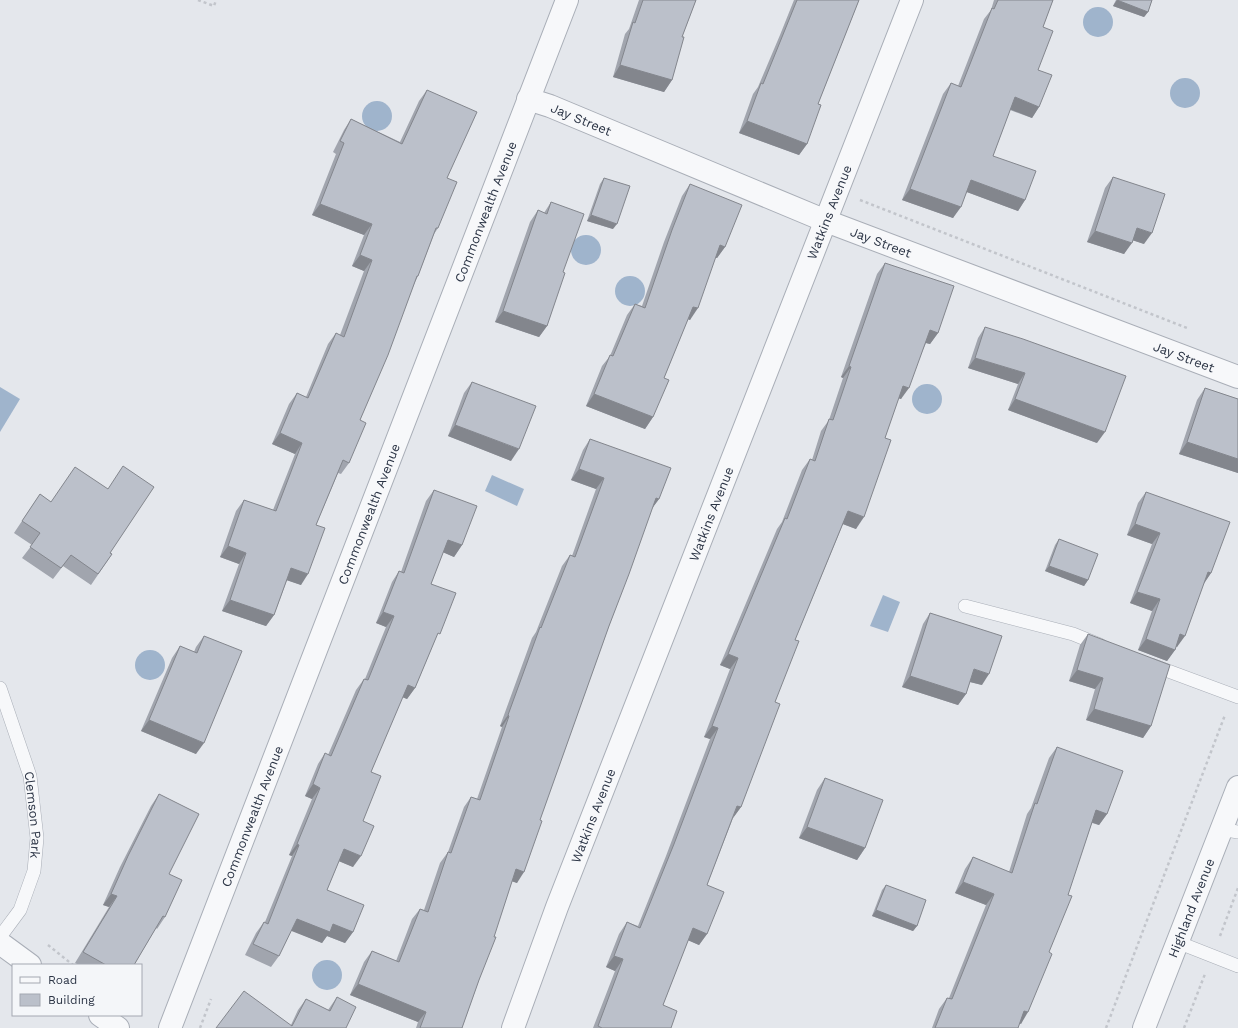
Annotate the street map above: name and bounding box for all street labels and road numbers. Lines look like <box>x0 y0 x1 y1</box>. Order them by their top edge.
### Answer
street label: Jay Street <box>549 100 614 139</box>
street label: Commonwealth Avenue <box>451 139 519 284</box>
street label: Watkins Avenue <box>804 163 854 262</box>
street label: Jay Street <box>848 223 914 260</box>
street label: Jay Street <box>1151 338 1217 375</box>
street label: Commonwealth Avenue <box>334 441 403 587</box>
street label: Watkins Avenue <box>686 464 736 563</box>
street label: Commonwealth Avenue <box>218 744 286 889</box>
street label: Watkins Avenue <box>568 766 618 865</box>
street label: Clemson Park <box>21 769 45 860</box>
street label: Highland Avenue <box>1165 856 1217 960</box>

